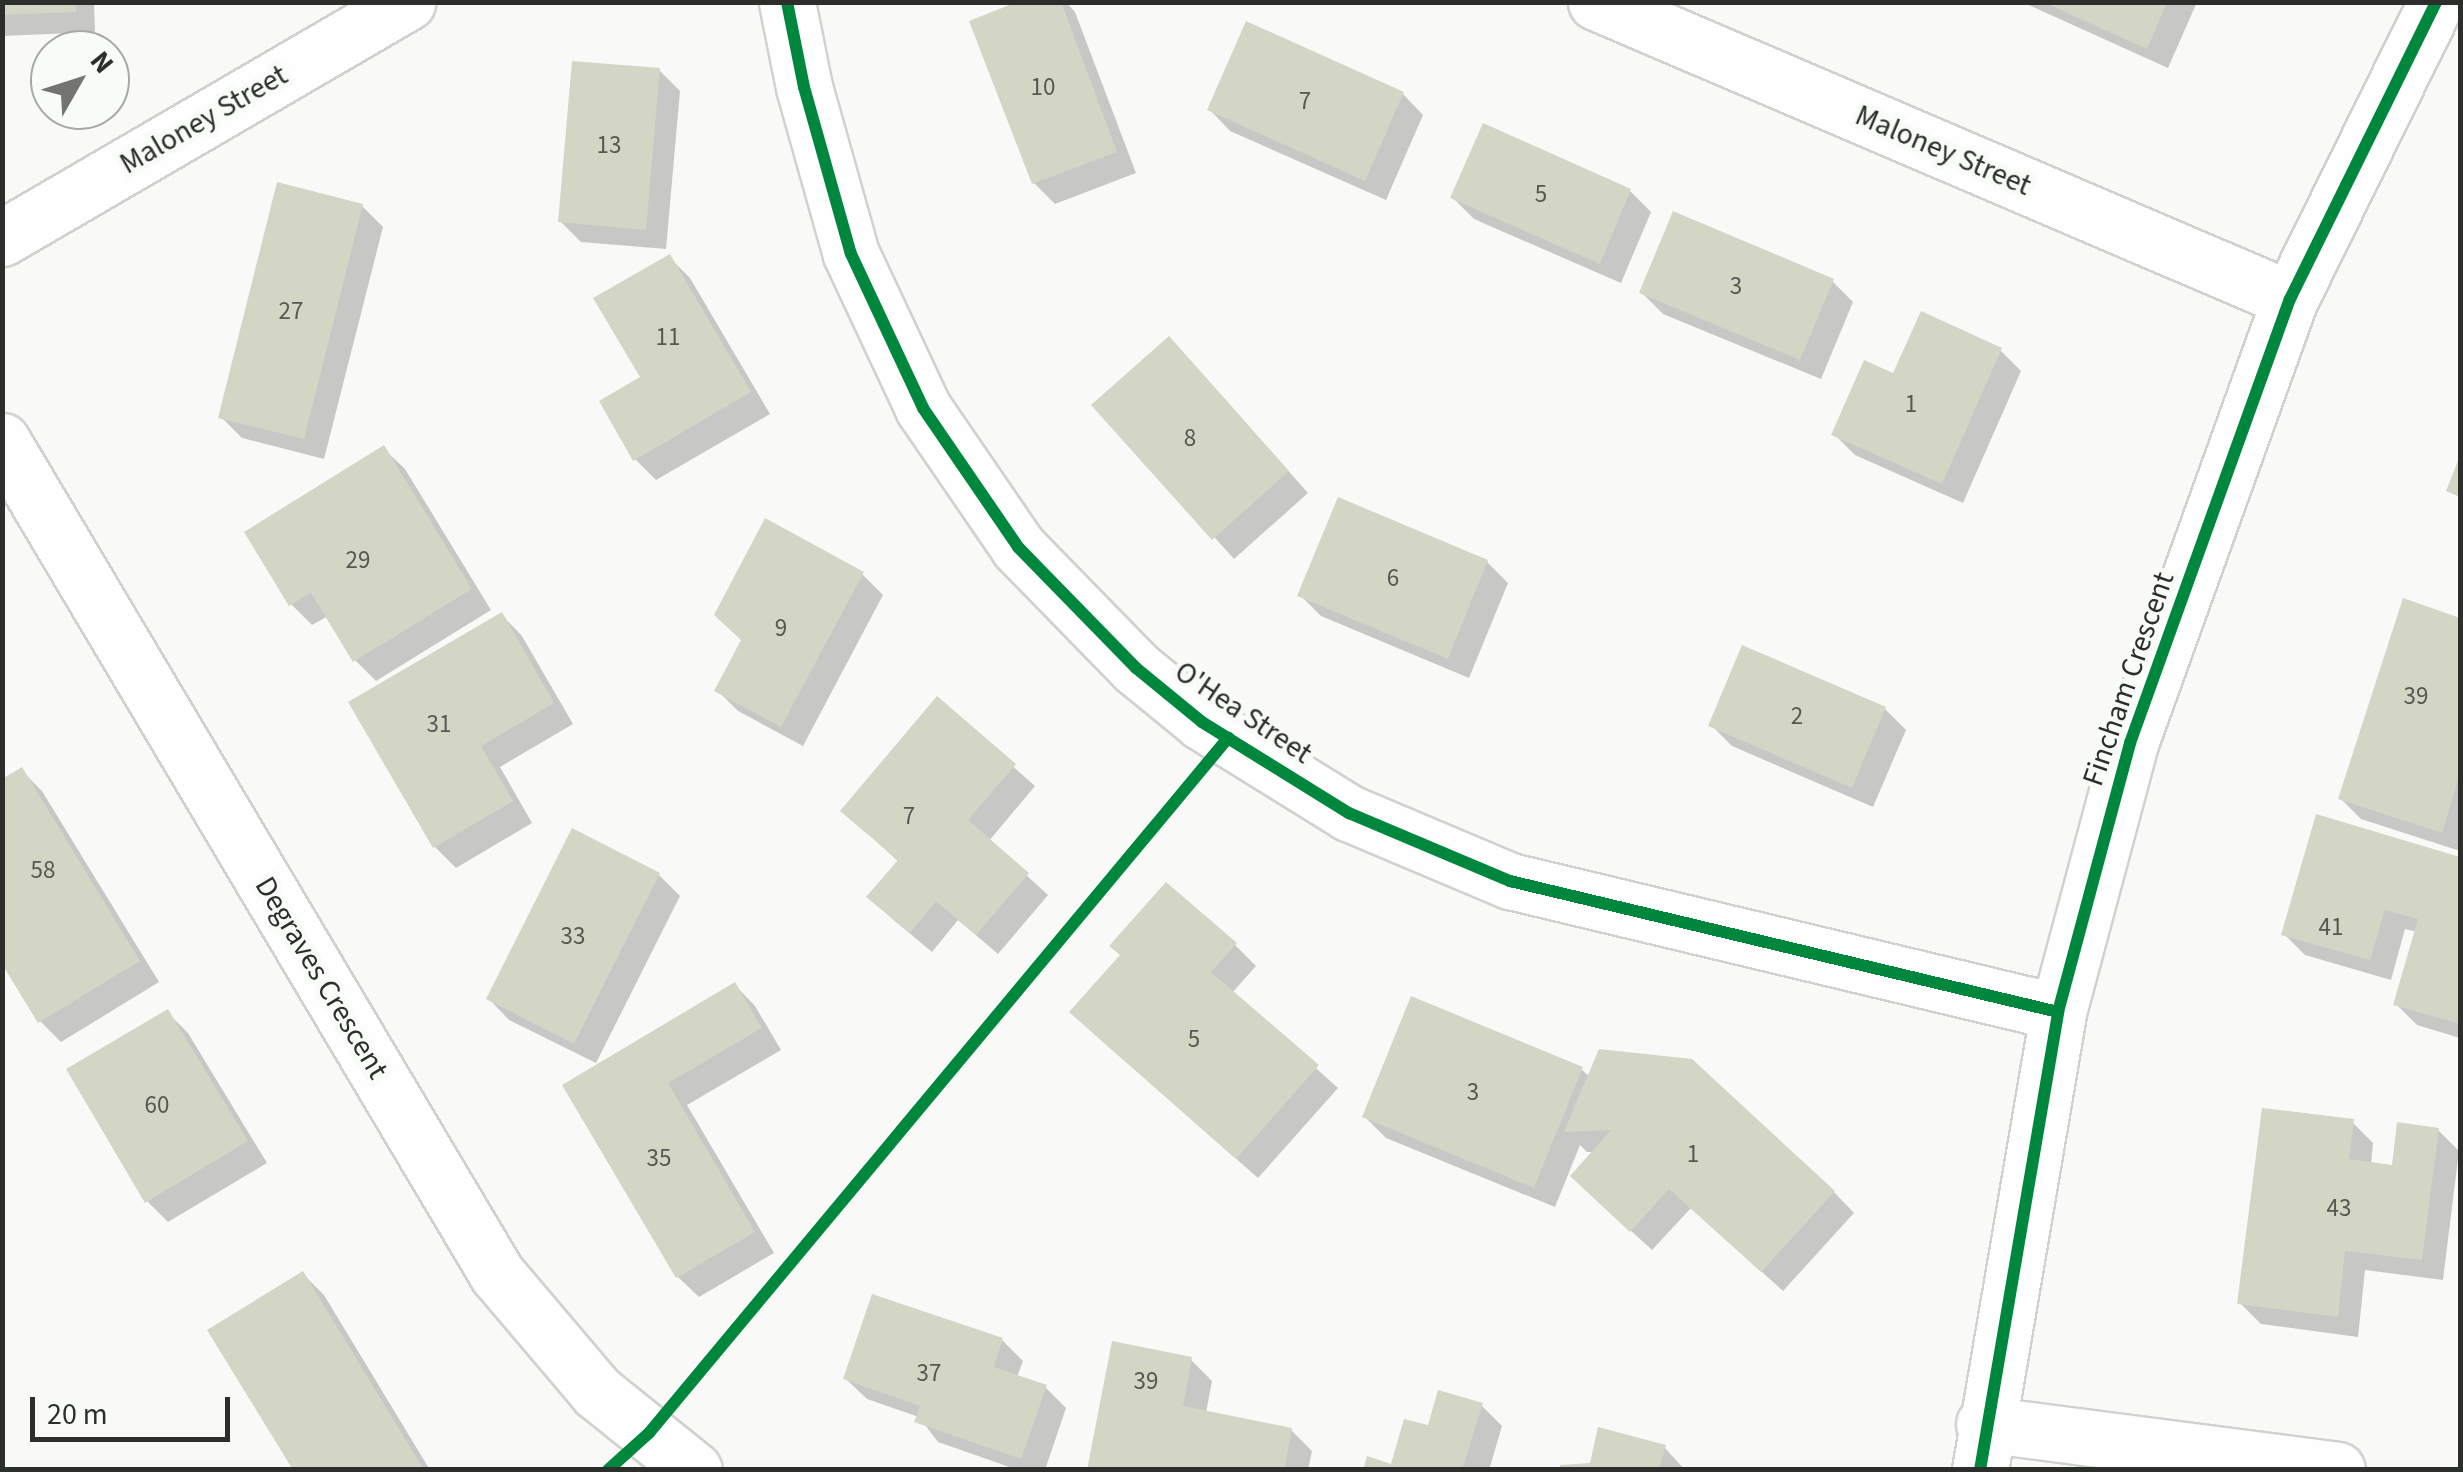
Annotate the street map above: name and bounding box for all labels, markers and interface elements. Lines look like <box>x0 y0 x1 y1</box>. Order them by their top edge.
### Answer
north arrow <box>30 30 130 130</box>
text: N <box>80 43 123 82</box>
street label: Maloney Street <box>114 58 294 182</box>
house number: 10 <box>1031 72 1055 102</box>
house number: 7 <box>1299 86 1311 116</box>
street label: Maloney Street <box>1850 98 2036 204</box>
house number: 13 <box>597 130 621 160</box>
house number: 5 <box>1535 179 1547 209</box>
house number: 3 <box>1730 271 1742 301</box>
house number: 27 <box>279 296 303 326</box>
house number: 11 <box>656 322 680 352</box>
house number: 1 <box>1905 389 1917 419</box>
house number: 8 <box>1184 423 1196 453</box>
house number: 29 <box>346 545 370 575</box>
house number: 6 <box>1387 563 1399 593</box>
street label: Fincham Crescent <box>2076 567 2182 791</box>
house number: 9 <box>775 613 787 643</box>
street label: O'Hea Street <box>1168 654 1318 772</box>
house number: 39 <box>2404 681 2428 711</box>
house number: 2 <box>1791 701 1803 731</box>
house number: 31 <box>427 709 451 739</box>
house number: 7 <box>903 801 915 831</box>
house number: 58 <box>31 855 55 885</box>
street label: Degraves Crescent <box>246 870 396 1086</box>
house number: 41 <box>2319 912 2343 942</box>
house number: 33 <box>561 921 585 951</box>
house number: 5 <box>1188 1024 1200 1054</box>
house number: 3 <box>1467 1077 1479 1107</box>
house number: 60 <box>145 1090 169 1120</box>
house number: 1 <box>1687 1139 1699 1169</box>
house number: 35 <box>647 1143 671 1173</box>
house number: 43 <box>2327 1193 2351 1223</box>
house number: 37 <box>917 1358 941 1388</box>
house number: 39 <box>1134 1366 1158 1396</box>
scale bar <box>35 1377 235 1439</box>
text: 20 m <box>47 1393 108 1436</box>

